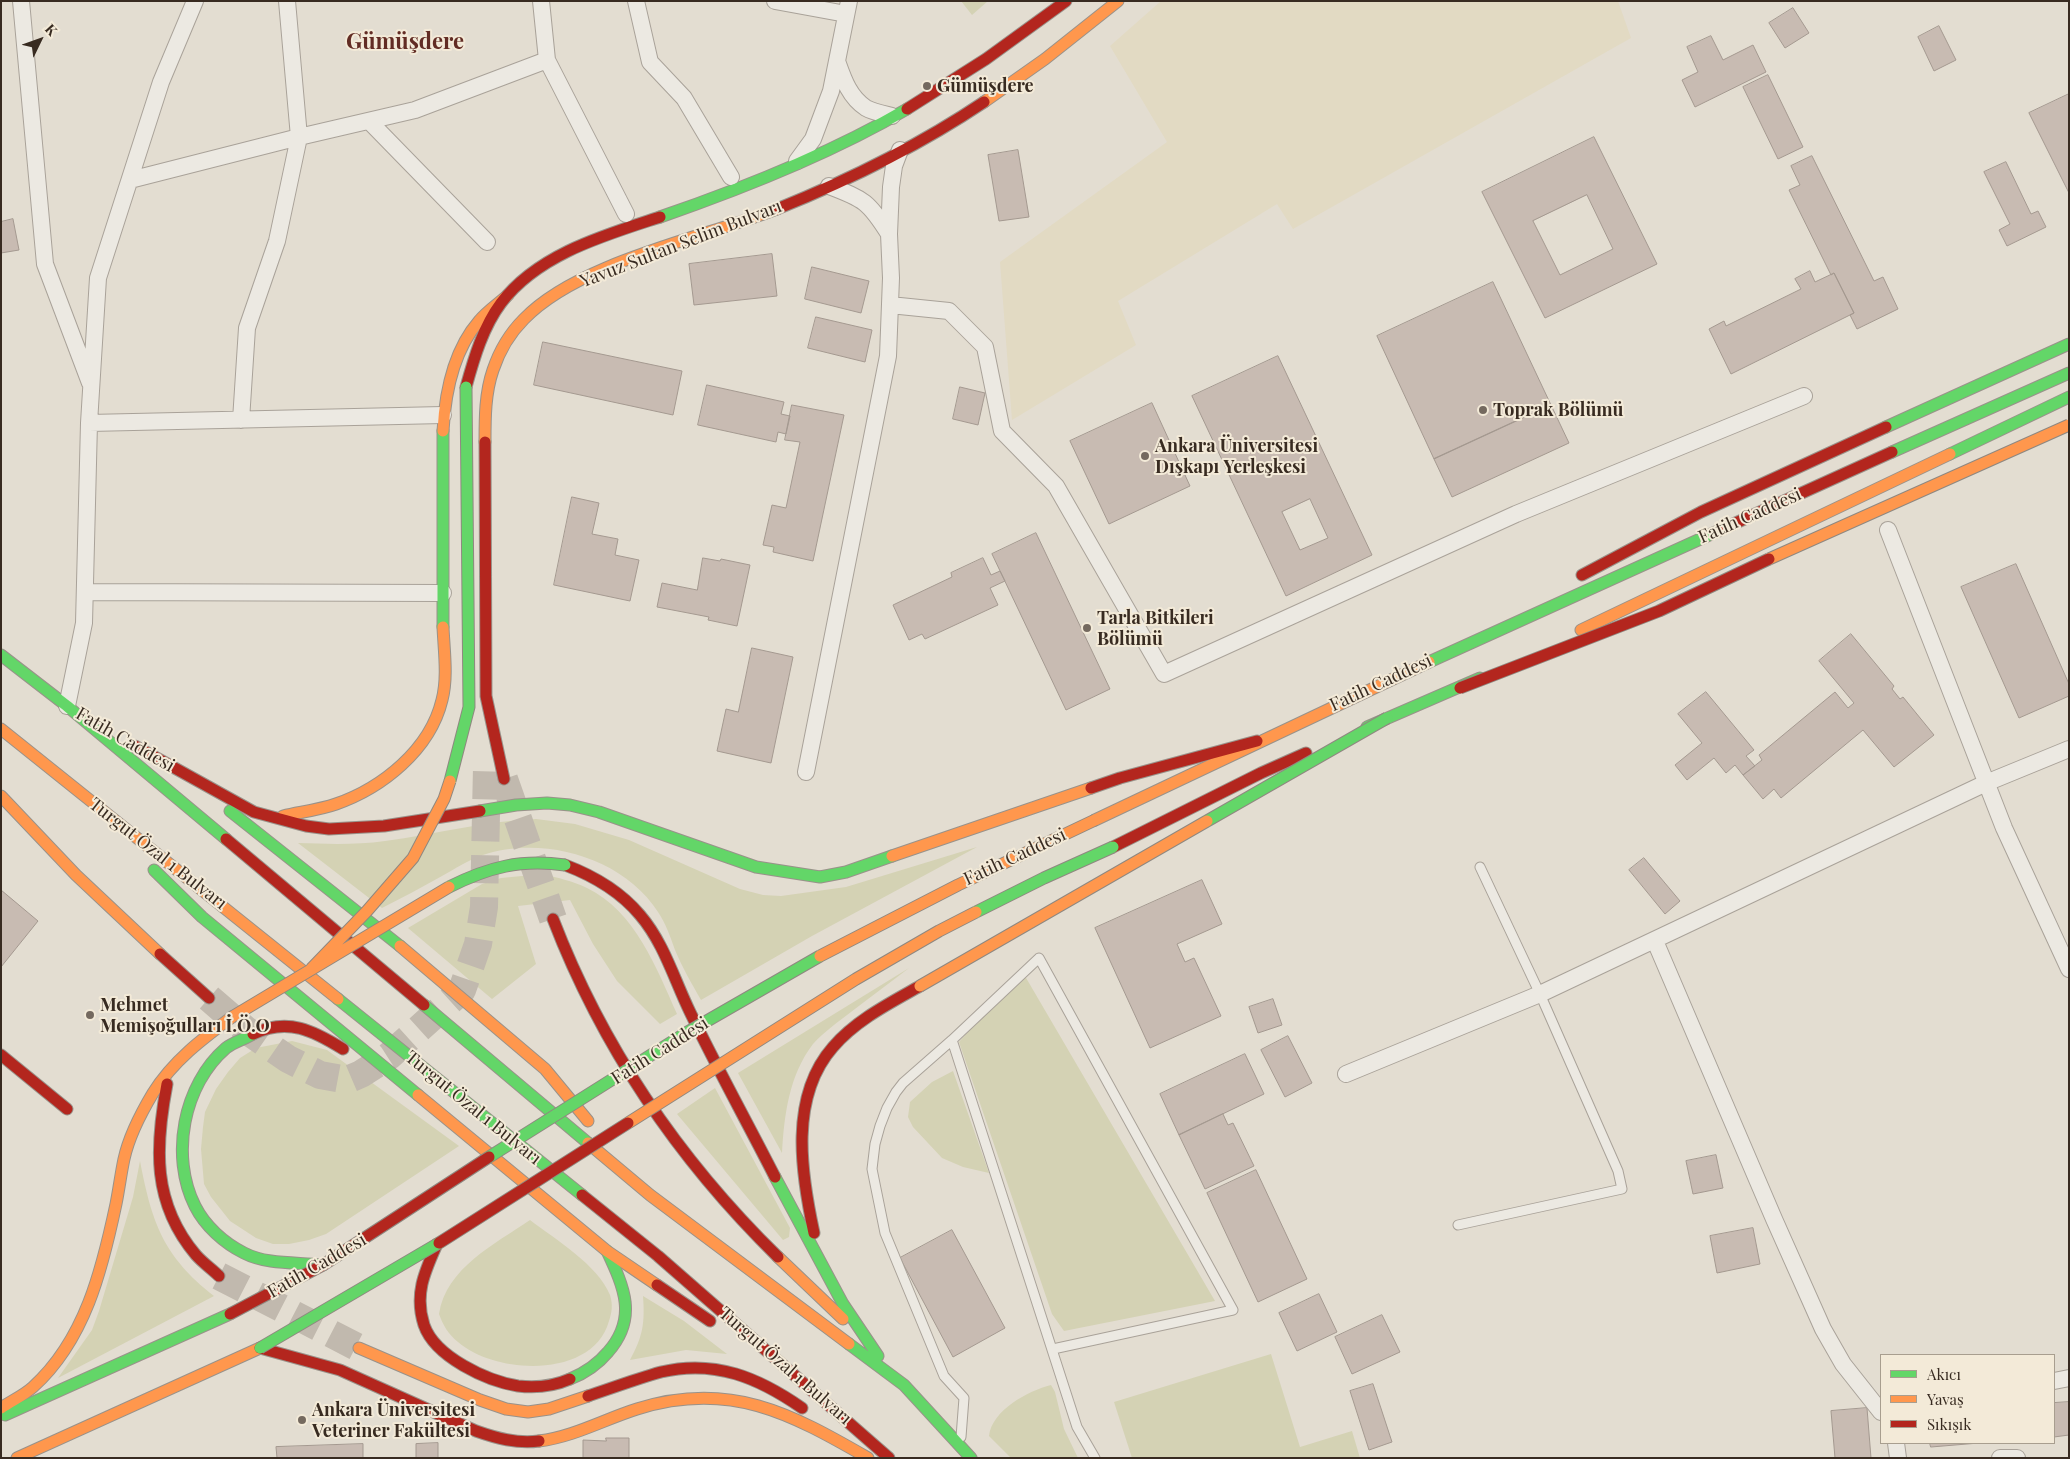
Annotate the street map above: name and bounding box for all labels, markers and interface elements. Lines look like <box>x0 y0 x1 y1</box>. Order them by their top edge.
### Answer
north arrow <box>15 15 65 65</box>
text: K <box>41 20 62 40</box>
district label: Gümüşdere <box>346 29 464 55</box>
place label: Gümüşdere <box>937 75 1034 97</box>
marker: Gümüşdere <box>921 80 933 92</box>
street label: Yavuz Sultan Selim Bulvarı <box>577 196 785 292</box>
place label: Toprak Bölümü <box>1493 399 1623 421</box>
marker: Toprak Bölümü <box>1477 404 1489 416</box>
place label: Ankara Üniversitesi Dışkapı Yerleşkesi <box>1155 435 1318 478</box>
marker: Ankara Üniversitesi Dışkapı Yerleşkesi <box>1139 450 1151 462</box>
street label: Fatih Caddesi <box>1695 484 1805 548</box>
place label: Tarla Bitkileri Bölümü <box>1097 607 1214 650</box>
marker: Tarla Bitkileri Bölümü <box>1081 622 1093 634</box>
street label: Fatih Caddesi <box>1326 650 1436 716</box>
street label: Fatih Caddesi <box>72 703 178 777</box>
street label: Turgut Özal 1 Bulvarı <box>85 794 231 914</box>
street label: Fatih Caddesi <box>960 824 1070 890</box>
place label: Mehmet Memişoğulları İ.Ö.O <box>100 994 270 1036</box>
marker: Mehmet Memişoğulları İ.Ö.O <box>84 1009 96 1021</box>
street label: Fatih Caddesi <box>607 1013 713 1089</box>
street label: Turgut Özal 1 Bulvarı <box>401 1047 545 1169</box>
street label: Fatih Caddesi <box>264 1229 370 1303</box>
street label: Turgut Özal 1 Bulvarı <box>714 1303 856 1429</box>
legend <box>1880 1354 2055 1444</box>
text: Akıcı <box>1927 1364 1961 1384</box>
text: Yavaş <box>1927 1389 1964 1409</box>
place label: Ankara Üniversitesi Veteriner Fakültesi <box>312 1399 475 1442</box>
marker: Ankara Üniversitesi Veteriner Fakültesi <box>296 1414 308 1426</box>
text: Sıkışık <box>1927 1414 1972 1434</box>

